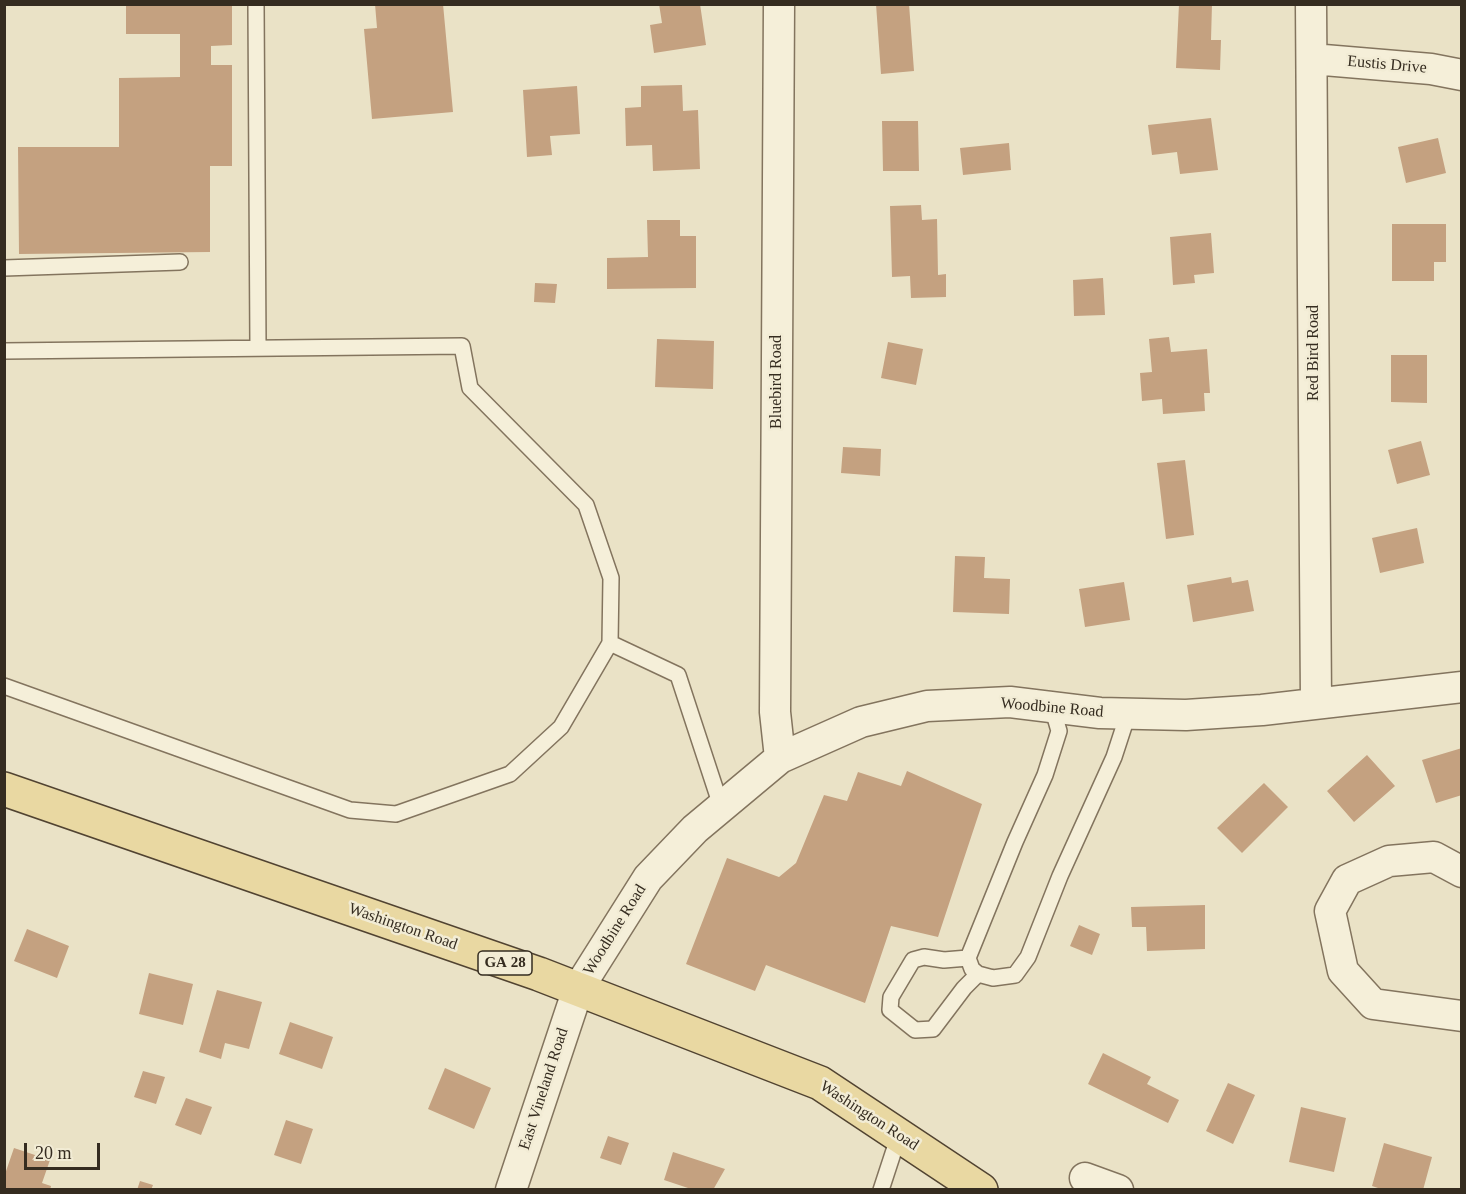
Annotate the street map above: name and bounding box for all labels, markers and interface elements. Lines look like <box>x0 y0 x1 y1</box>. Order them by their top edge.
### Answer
street label: Eustis Drive <box>1347 52 1427 78</box>
street label: Red Bird Road <box>1304 305 1324 401</box>
street label: Bluebird Road <box>767 335 787 429</box>
street label: Woodbine Road <box>1000 694 1104 722</box>
street label: Woodbine Road <box>580 881 650 979</box>
street label: Washington Road <box>346 899 460 955</box>
road number: GA 28 <box>478 951 532 975</box>
street label: East Vineland Road <box>515 1026 573 1152</box>
street label: Washington Road <box>816 1077 922 1155</box>
scale bar <box>27 1131 104 1169</box>
text: 20 m <box>35 1143 72 1163</box>

